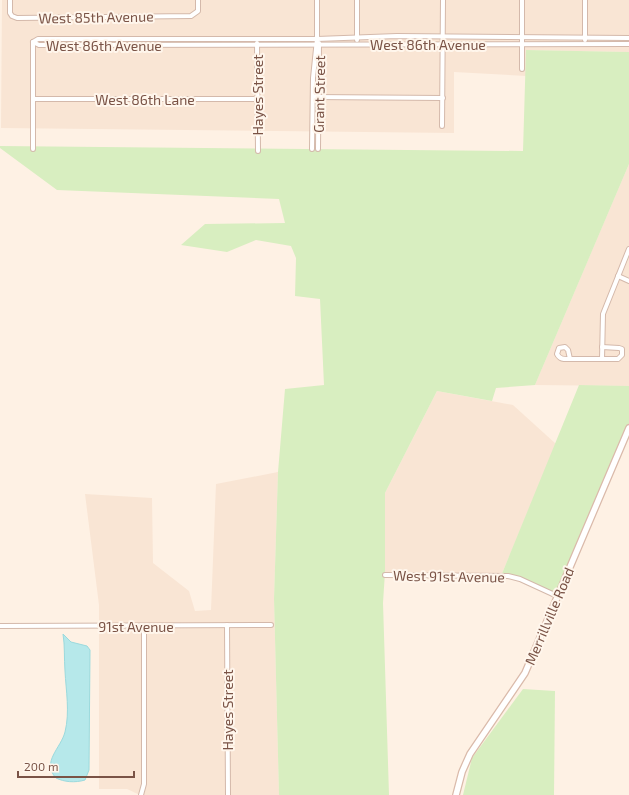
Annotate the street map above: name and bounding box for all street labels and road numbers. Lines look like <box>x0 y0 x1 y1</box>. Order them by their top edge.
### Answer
street label: West 85th Avenue <box>38 7 154 27</box>
street label: West 86th Avenue <box>370 36 486 53</box>
street label: West 86th Avenue <box>46 37 162 54</box>
street label: Hayes Street <box>249 54 266 136</box>
street label: Grant Street <box>310 55 328 133</box>
street label: West 86th Lane <box>95 91 195 108</box>
street label: Merrillville Road <box>521 565 577 667</box>
street label: West 91st Avenue <box>393 567 505 585</box>
street label: 91st Avenue <box>98 618 174 635</box>
street label: Hayes Street <box>219 669 236 751</box>

